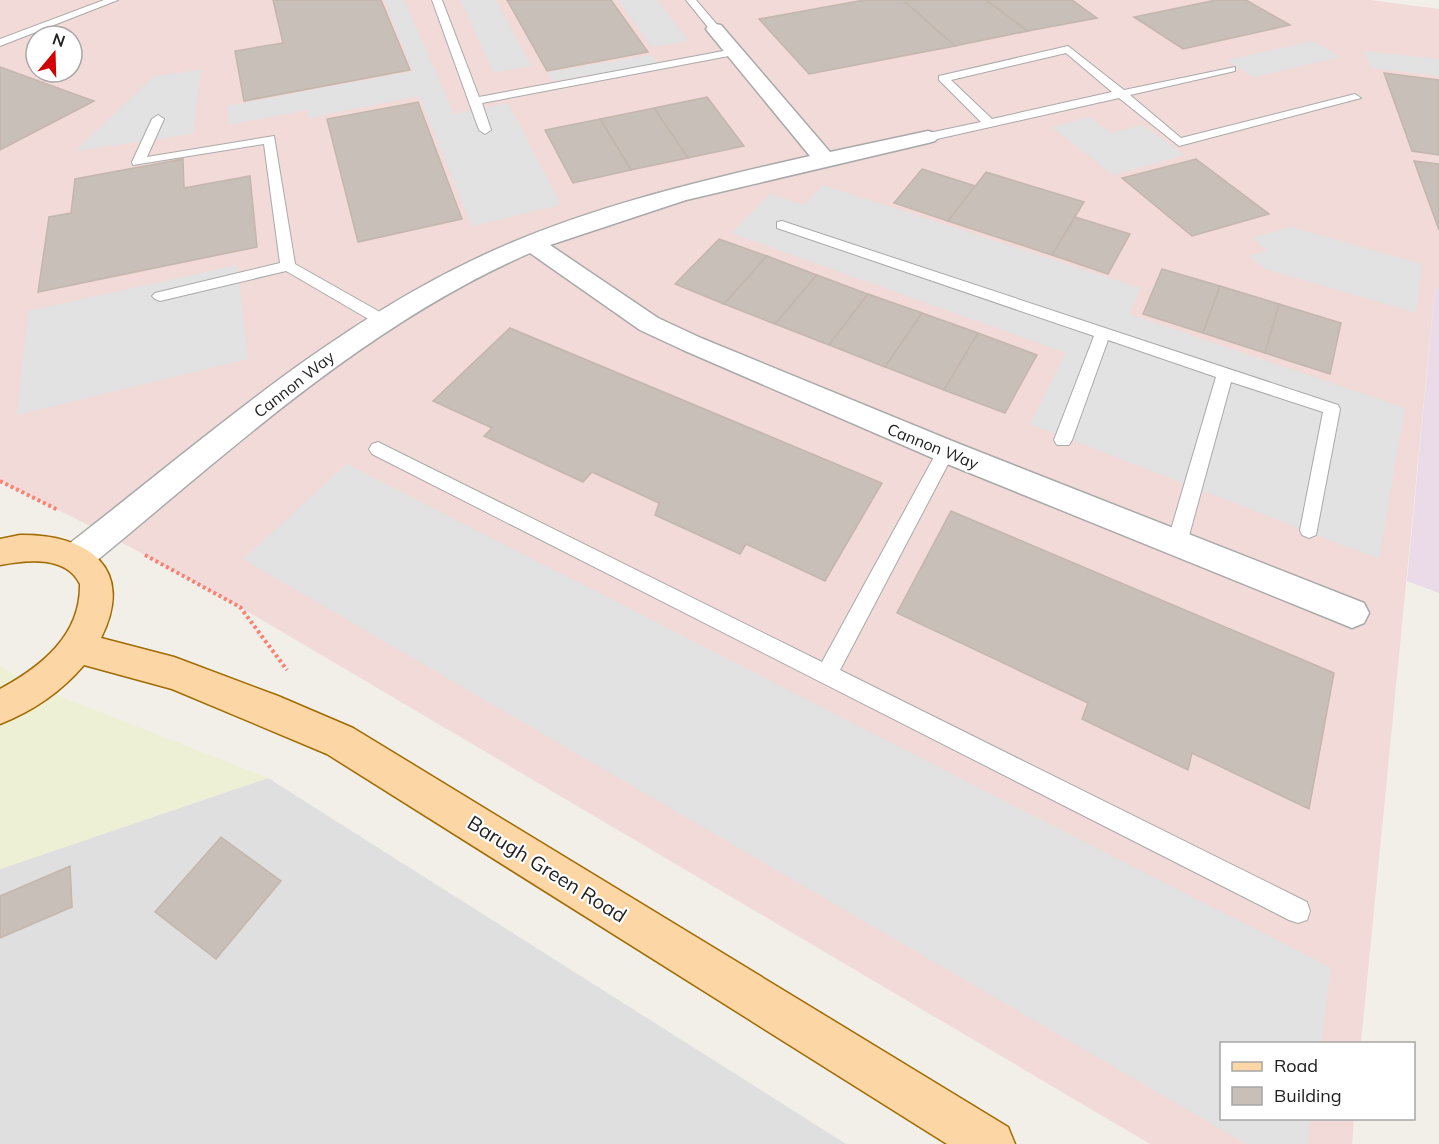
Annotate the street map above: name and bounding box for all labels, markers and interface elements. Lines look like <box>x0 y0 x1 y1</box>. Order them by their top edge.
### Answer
north arrow <box>24 24 84 84</box>
text: N <box>50 28 68 51</box>
street label: Cannon Way <box>250 346 339 422</box>
street label: Cannon Way <box>884 419 982 474</box>
street label: Barugh Green Road <box>463 810 631 928</box>
legend <box>1220 1042 1415 1120</box>
text: Road <box>1274 1054 1318 1077</box>
text: Building <box>1274 1084 1342 1107</box>

